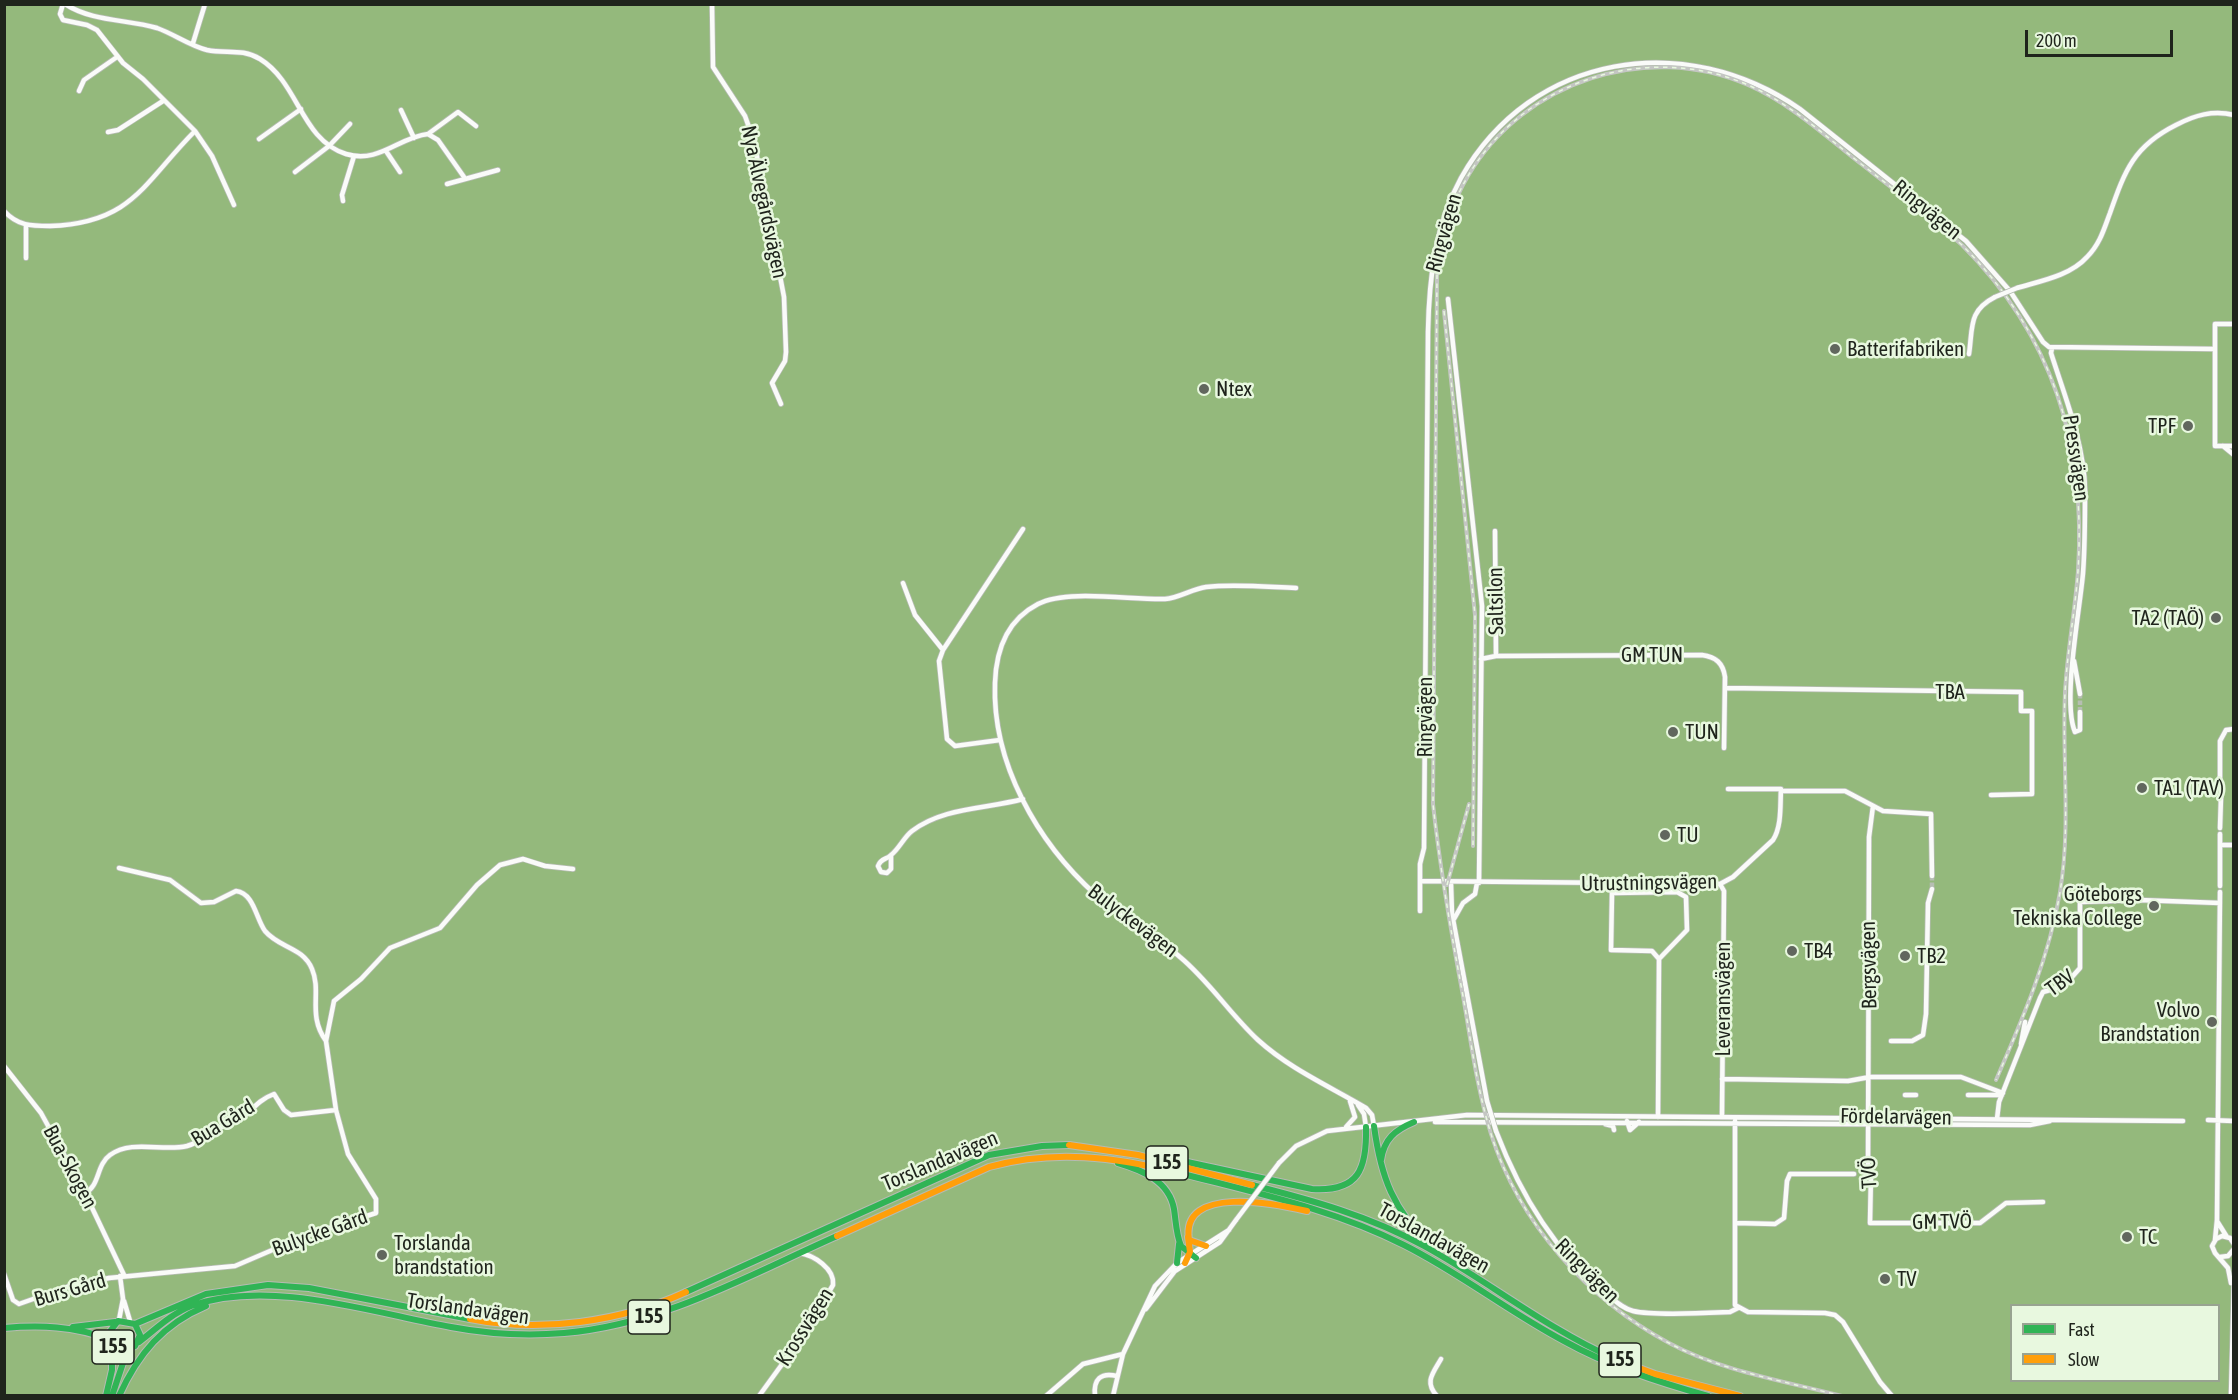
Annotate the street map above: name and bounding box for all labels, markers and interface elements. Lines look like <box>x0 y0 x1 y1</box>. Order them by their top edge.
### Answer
scale bar <box>2028 18 2176 56</box>
text: 200 m <box>2036 30 2077 51</box>
street label: Nya Älvegårdsvägen <box>736 123 792 281</box>
street label: Ringvägen <box>1888 175 1966 245</box>
street label: Ringvägen <box>1421 191 1467 275</box>
place label: Batterifabriken <box>1847 336 1964 362</box>
marker: Batterifabriken <box>1828 342 1842 356</box>
place label: Ntex <box>1216 376 1252 402</box>
marker: Ntex <box>1197 382 1211 396</box>
street label: Pressvägen <box>2057 413 2095 503</box>
place label: TPF <box>2148 413 2176 439</box>
marker: TPF <box>2181 419 2195 433</box>
street label: Saltsilon <box>1483 567 1509 635</box>
place label: TA2 (TAÖ) <box>2132 605 2204 631</box>
marker: TA2 (TAÖ) <box>2209 611 2223 625</box>
street label: GM TUN <box>1621 642 1683 668</box>
street label: Ringvägen <box>1412 676 1438 758</box>
street label: TBA <box>1935 679 1965 705</box>
place label: TUN <box>1685 719 1719 745</box>
marker: TUN <box>1666 725 1680 739</box>
place label: TA1 (TAV) <box>2154 775 2224 801</box>
marker: TA1 (TAV) <box>2135 781 2149 795</box>
place label: TU <box>1677 822 1699 848</box>
marker: TU <box>1658 828 1672 842</box>
street label: Utrustningsvägen <box>1581 869 1717 897</box>
street label: Bulyckevägen <box>1083 879 1183 963</box>
place label: Göteborgs Tekniska College <box>2013 881 2142 931</box>
marker: Göteborgs Tekniska College <box>2147 899 2161 913</box>
street label: Bergsvägen <box>1856 921 1882 1009</box>
place label: TB4 <box>1804 938 1833 964</box>
street label: Leveransvägen <box>1710 941 1736 1057</box>
place label: TB2 <box>1917 943 1946 969</box>
marker: TB4 <box>1785 944 1799 958</box>
marker: TB2 <box>1898 949 1912 963</box>
street label: TBV <box>2041 964 2079 1002</box>
place label: Volvo Brandstation <box>2100 997 2200 1047</box>
marker: Volvo Brandstation <box>2205 1015 2219 1029</box>
street label: Bua Gård <box>187 1094 259 1152</box>
street label: Fördelarvägen <box>1840 1103 1952 1131</box>
street label: Bua-Skogen <box>38 1121 102 1213</box>
street label: Torslandavägen <box>878 1125 1002 1197</box>
road number: 155 <box>1146 1146 1188 1180</box>
street label: TVÖ <box>1856 1157 1882 1189</box>
street label: Torslandavägen <box>1374 1197 1494 1279</box>
street label: Bulycke Gård <box>269 1204 371 1262</box>
street label: GM TVÖ <box>1912 1209 1972 1235</box>
place label: TC <box>2139 1224 2157 1250</box>
place label: Torslanda brandstation <box>394 1230 494 1280</box>
marker: TC <box>2120 1230 2134 1244</box>
street label: Ringvägen <box>1549 1233 1625 1309</box>
marker: Torslanda brandstation <box>375 1248 389 1262</box>
place label: TV <box>1897 1266 1917 1292</box>
street label: Burs Gård <box>31 1268 109 1312</box>
marker: TV <box>1878 1272 1892 1286</box>
street label: Krossvägen <box>771 1283 839 1371</box>
street label: Torslandavägen <box>405 1288 531 1330</box>
road number: 155 <box>628 1300 670 1334</box>
legend <box>2010 1304 2220 1382</box>
text: Fast <box>2068 1319 2095 1340</box>
road number: 155 <box>92 1330 134 1364</box>
road number: 155 <box>1599 1343 1641 1377</box>
text: Slow <box>2068 1349 2099 1370</box>

